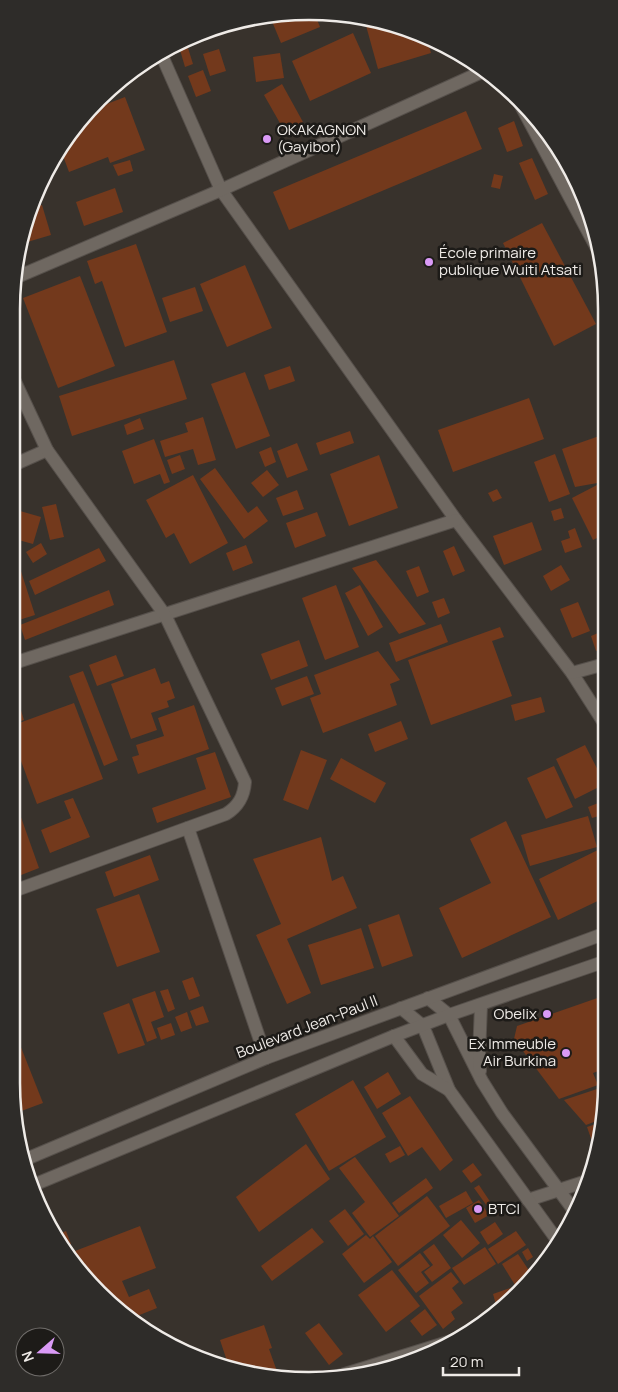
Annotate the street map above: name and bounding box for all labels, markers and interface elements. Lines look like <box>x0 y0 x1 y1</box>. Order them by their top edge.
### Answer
place label: OKAKAGNON (Gayibor) <box>277 119 366 157</box>
marker: OKAKAGNON (Gayibor) <box>261 133 273 145</box>
place label: École primaire publique Wuiti Atsati <box>439 242 582 280</box>
marker: École primaire publique Wuiti Atsati <box>423 256 435 268</box>
street label: Boulevard Jean-Paul II <box>233 990 381 1063</box>
place label: Obelix <box>494 1003 537 1024</box>
marker: Obelix <box>541 1008 553 1020</box>
place label: Ex Immeuble Air Burkina <box>469 1033 556 1071</box>
marker: Ex Immeuble Air Burkina <box>560 1047 572 1059</box>
place label: BTCI <box>488 1198 520 1219</box>
marker: BTCI <box>472 1203 484 1215</box>
north arrow <box>15 1327 65 1377</box>
scale bar <box>443 1344 519 1376</box>
text: N <box>17 1349 38 1365</box>
text: 20 m <box>450 1351 483 1372</box>

